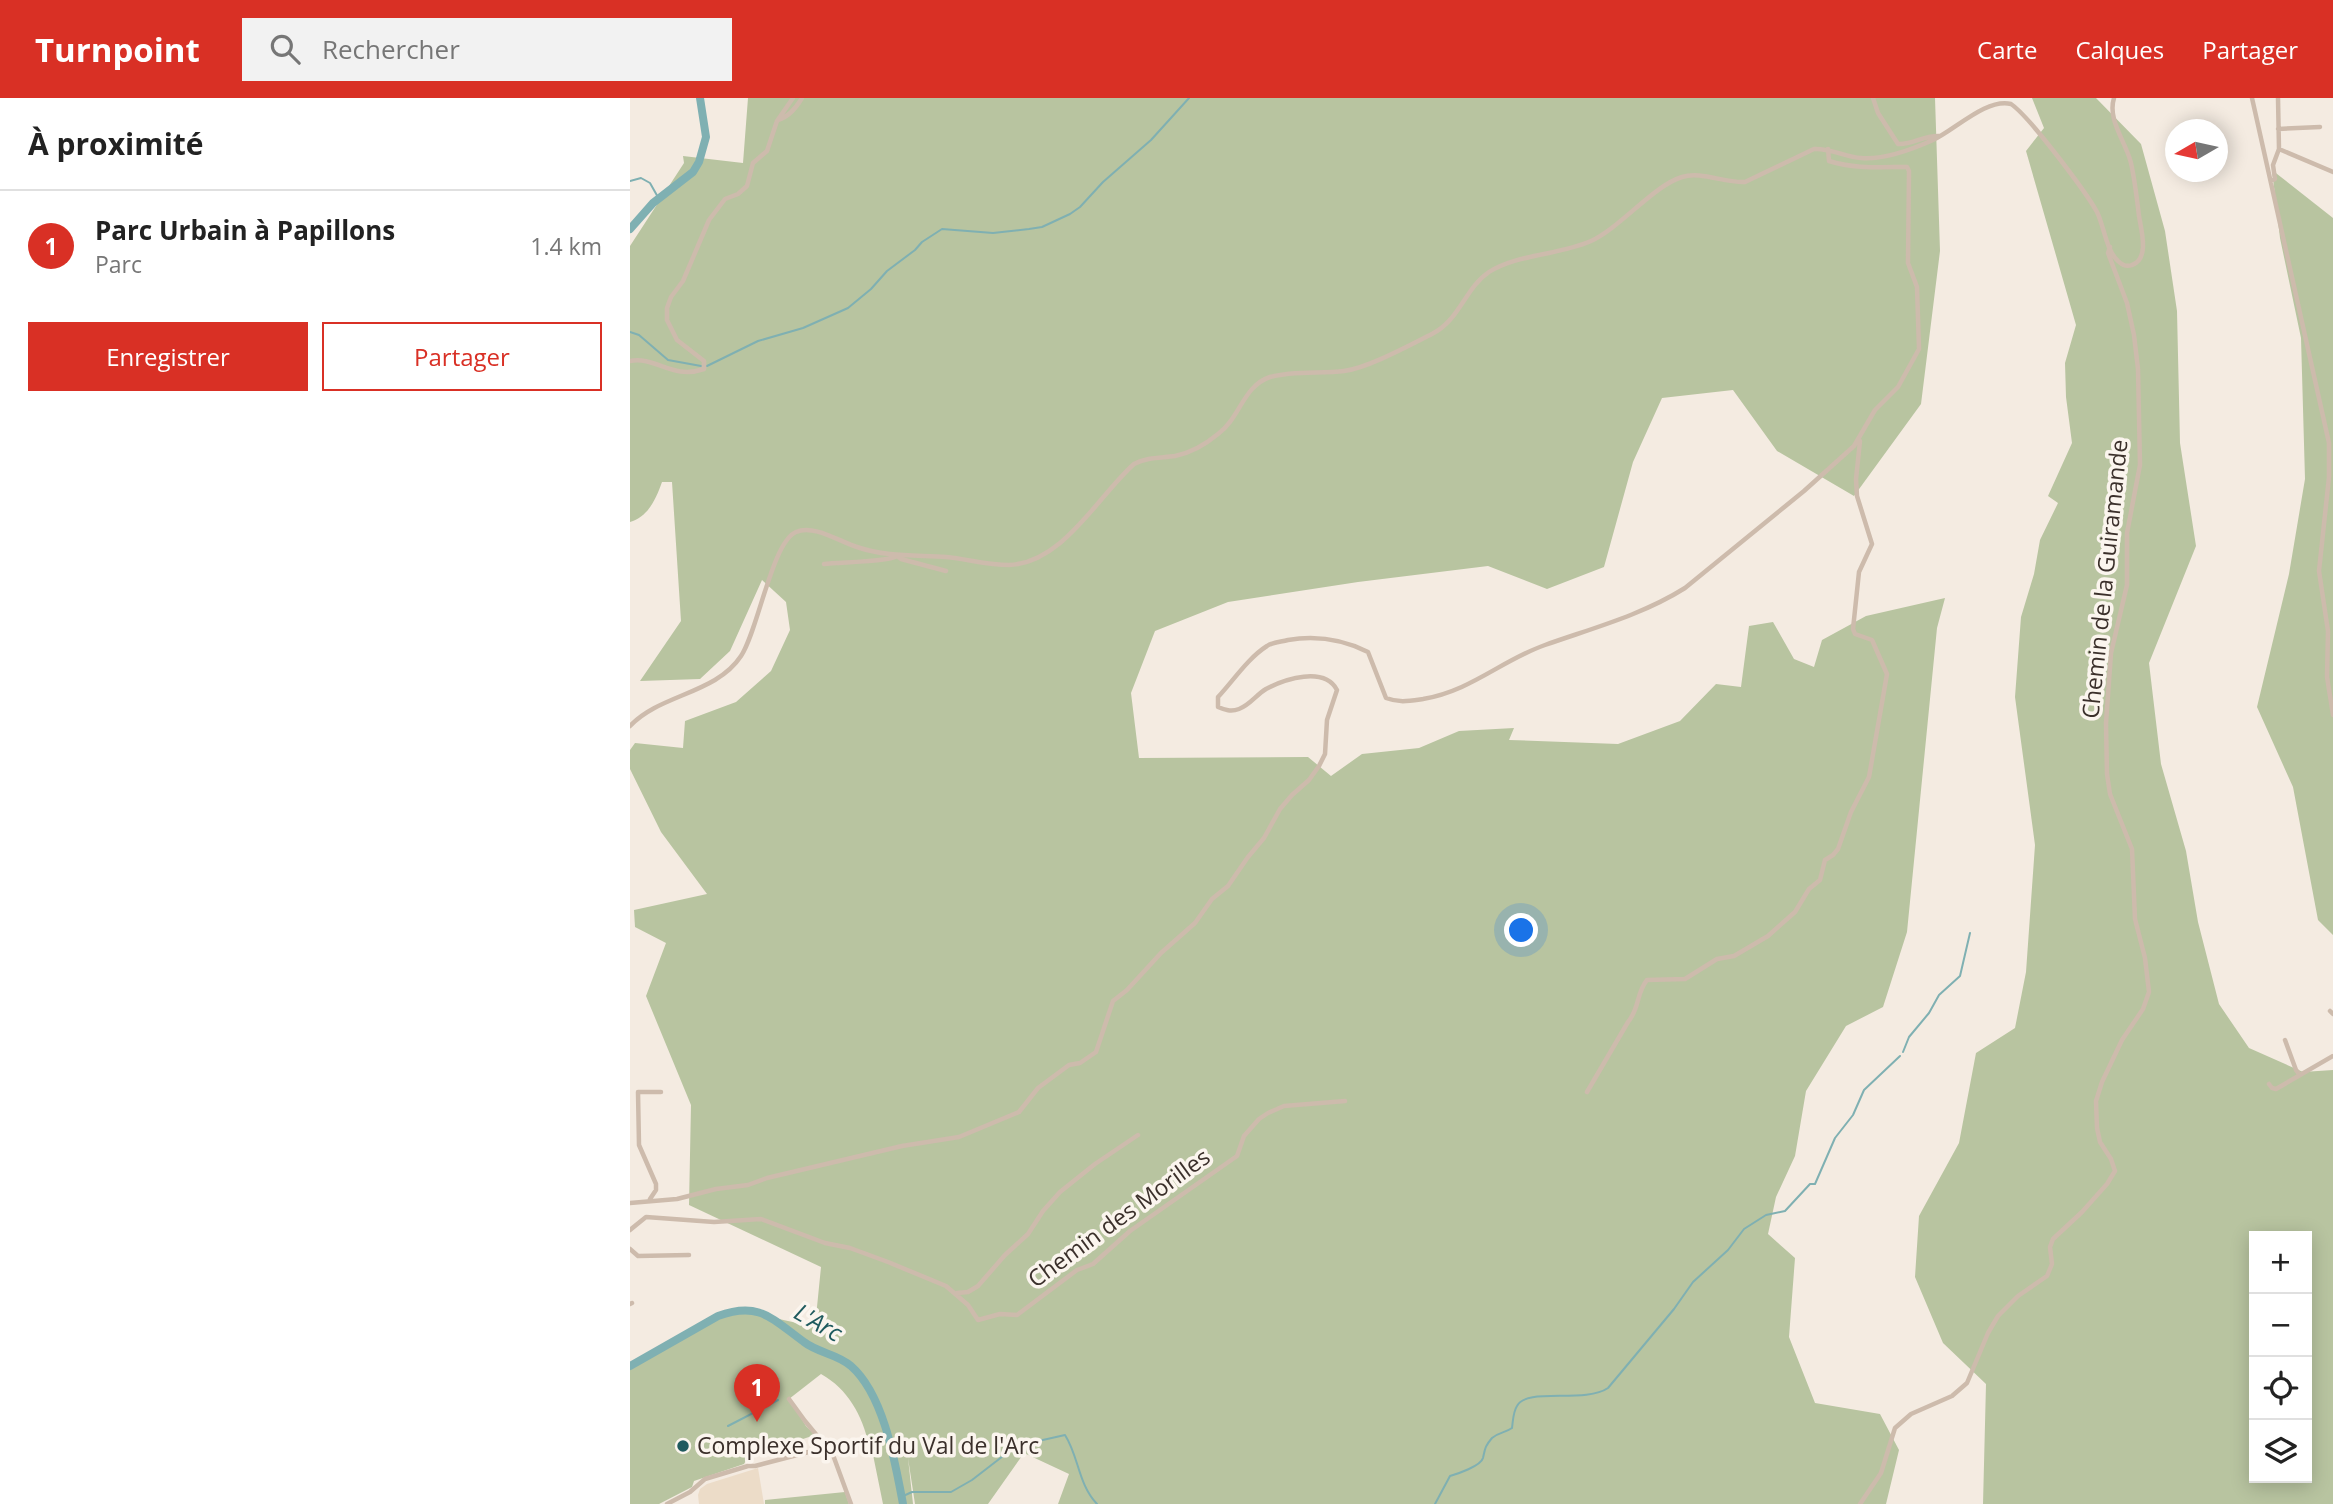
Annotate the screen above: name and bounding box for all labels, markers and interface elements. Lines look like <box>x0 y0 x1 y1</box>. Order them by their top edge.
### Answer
search box <box>242 18 732 81</box>
text: Turnpoint <box>35 27 200 72</box>
icon: search <box>266 30 304 68</box>
text: Rechercher <box>322 31 460 67</box>
text: Carte <box>1977 33 2037 66</box>
text: Calques <box>2075 33 2164 66</box>
text: Partager <box>2202 33 2298 66</box>
north arrow <box>2165 119 2228 182</box>
text: À proximité <box>28 123 204 164</box>
text: Parc Urbain à Papillons <box>95 212 395 248</box>
text: 1 <box>44 230 58 262</box>
text: 1.4 km <box>530 230 602 262</box>
text: Parc <box>95 248 142 280</box>
button: Enregistrer <box>28 322 308 391</box>
button: Partager <box>322 322 602 391</box>
street label: Chemin de la Guiramande <box>2073 438 2135 720</box>
your location <box>1504 913 1538 947</box>
street label: Chemin des Morilles <box>1021 1140 1216 1294</box>
map controls <box>2249 1231 2312 1483</box>
button: + <box>2249 1231 2312 1294</box>
button: − <box>2249 1294 2312 1357</box>
water label: L'Arc <box>789 1295 850 1349</box>
button: locate <box>2249 1357 2312 1420</box>
pin: 1 <box>734 1364 780 1422</box>
button: layers <box>2249 1420 2312 1483</box>
place label: Complexe Sportif du Val de l'Arc <box>697 1429 1039 1461</box>
marker: Complexe Sportif du Val de l'Arc <box>675 1438 691 1454</box>

